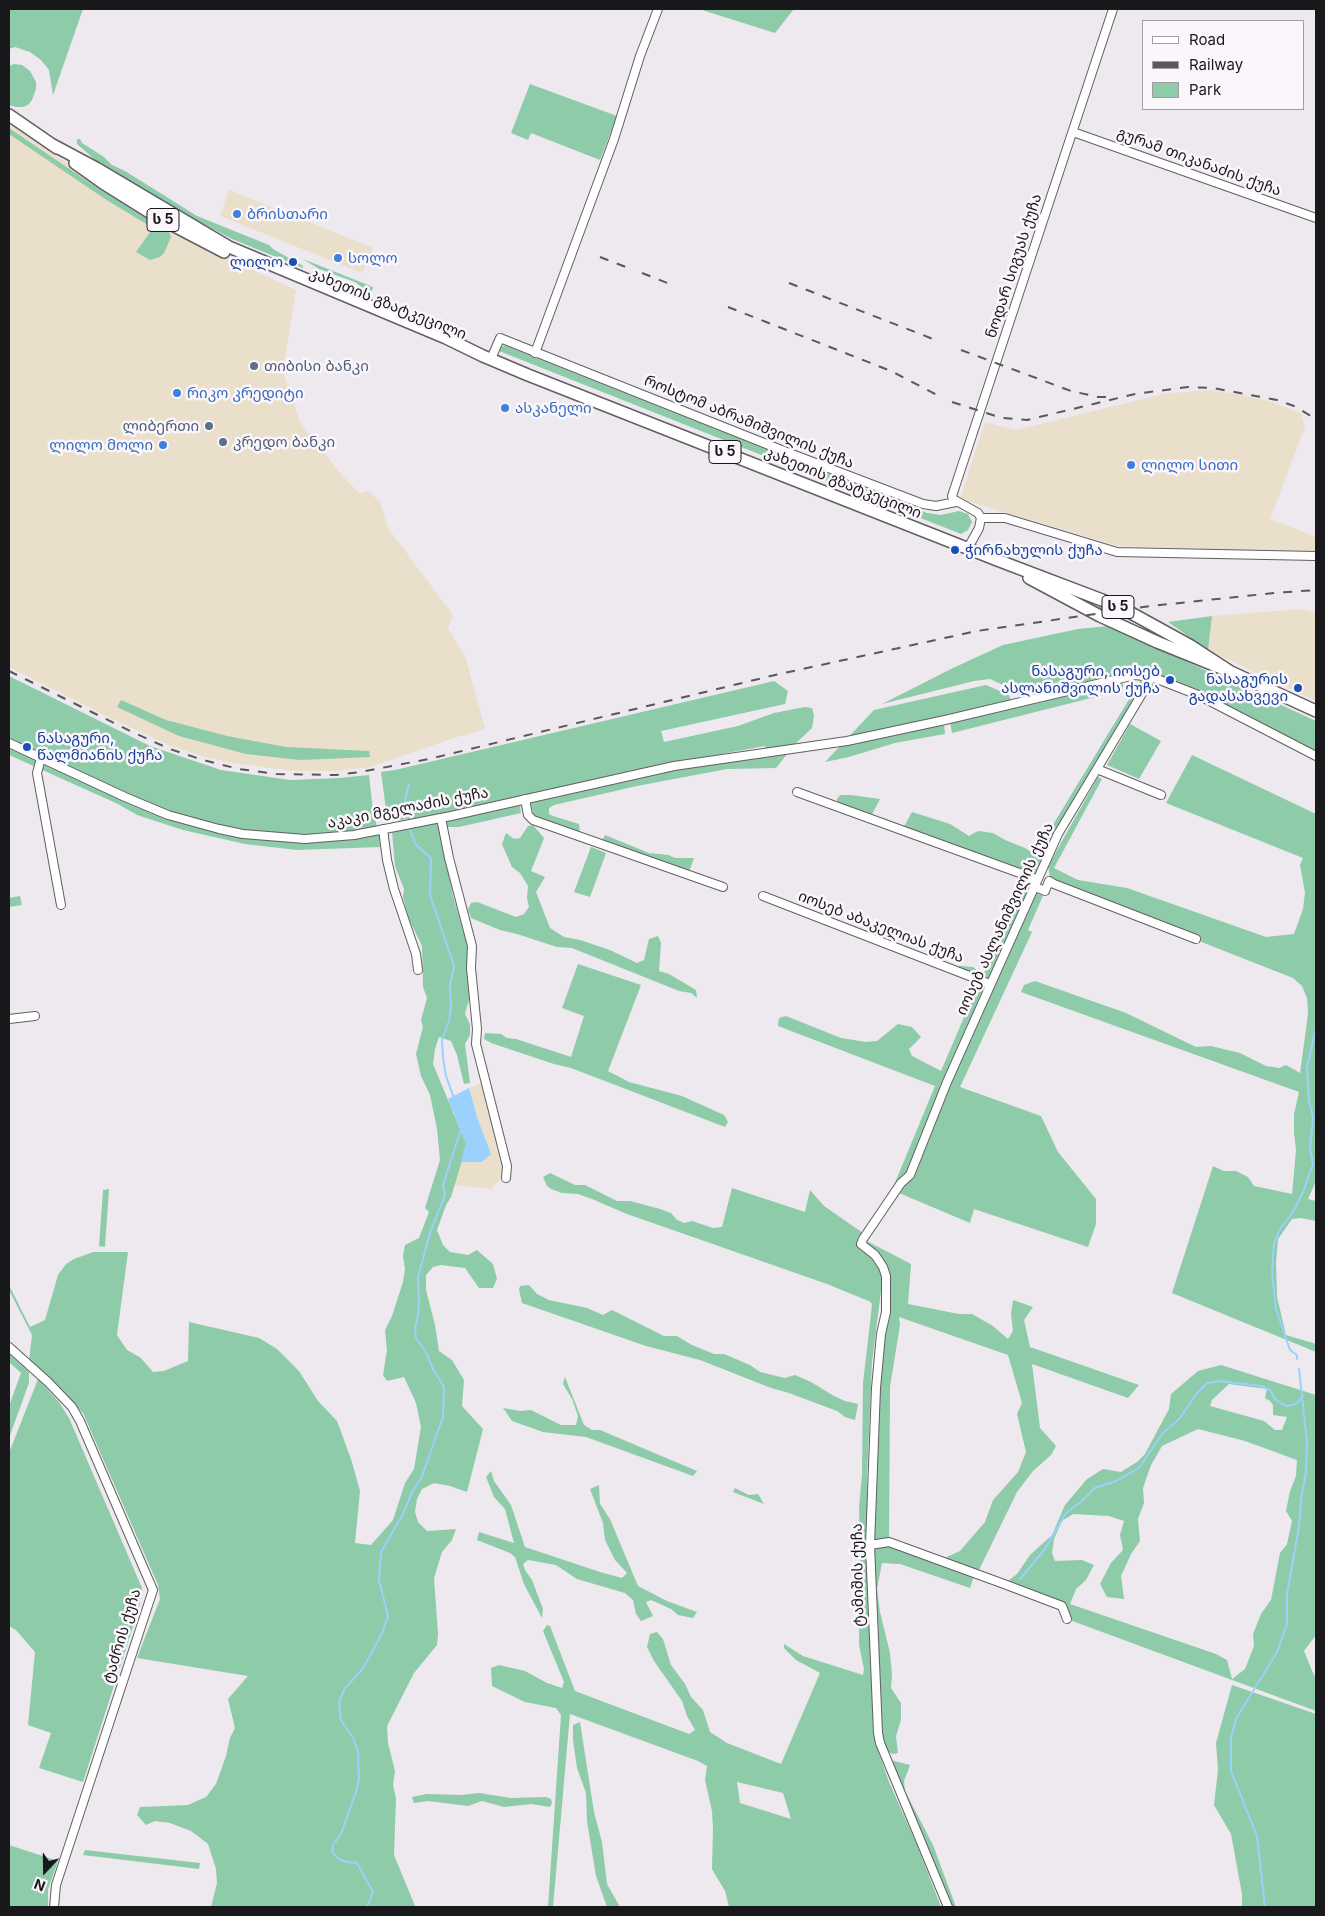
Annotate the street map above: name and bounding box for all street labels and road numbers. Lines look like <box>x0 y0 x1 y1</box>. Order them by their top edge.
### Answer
street label: გურამ თიკანაძის ქუჩა <box>1114 124 1284 200</box>
street label: ნოდარ სიგუას ქუჩა <box>982 192 1046 340</box>
road number: ს 5 <box>147 208 179 232</box>
street label: კახეთის გზატკეცილი <box>307 264 469 344</box>
street label: როსტომ აბრამიშვილის ქუჩა <box>642 372 856 472</box>
road number: ს 5 <box>709 441 741 464</box>
street label: კახეთის გზატკეცილი <box>762 443 924 523</box>
road number: ს 5 <box>1102 596 1134 618</box>
street label: აკაკი მგელაძის ქუჩა <box>326 784 490 832</box>
street label: იოსებ ასლანიშვილის ქუჩა <box>952 820 1058 1018</box>
street label: იოსებ აბაკელიას ქუჩა <box>796 887 966 967</box>
street label: ტამიშის ქუჩა <box>848 1523 868 1627</box>
street label: ტაძრის ქუჩა <box>99 1587 145 1685</box>

